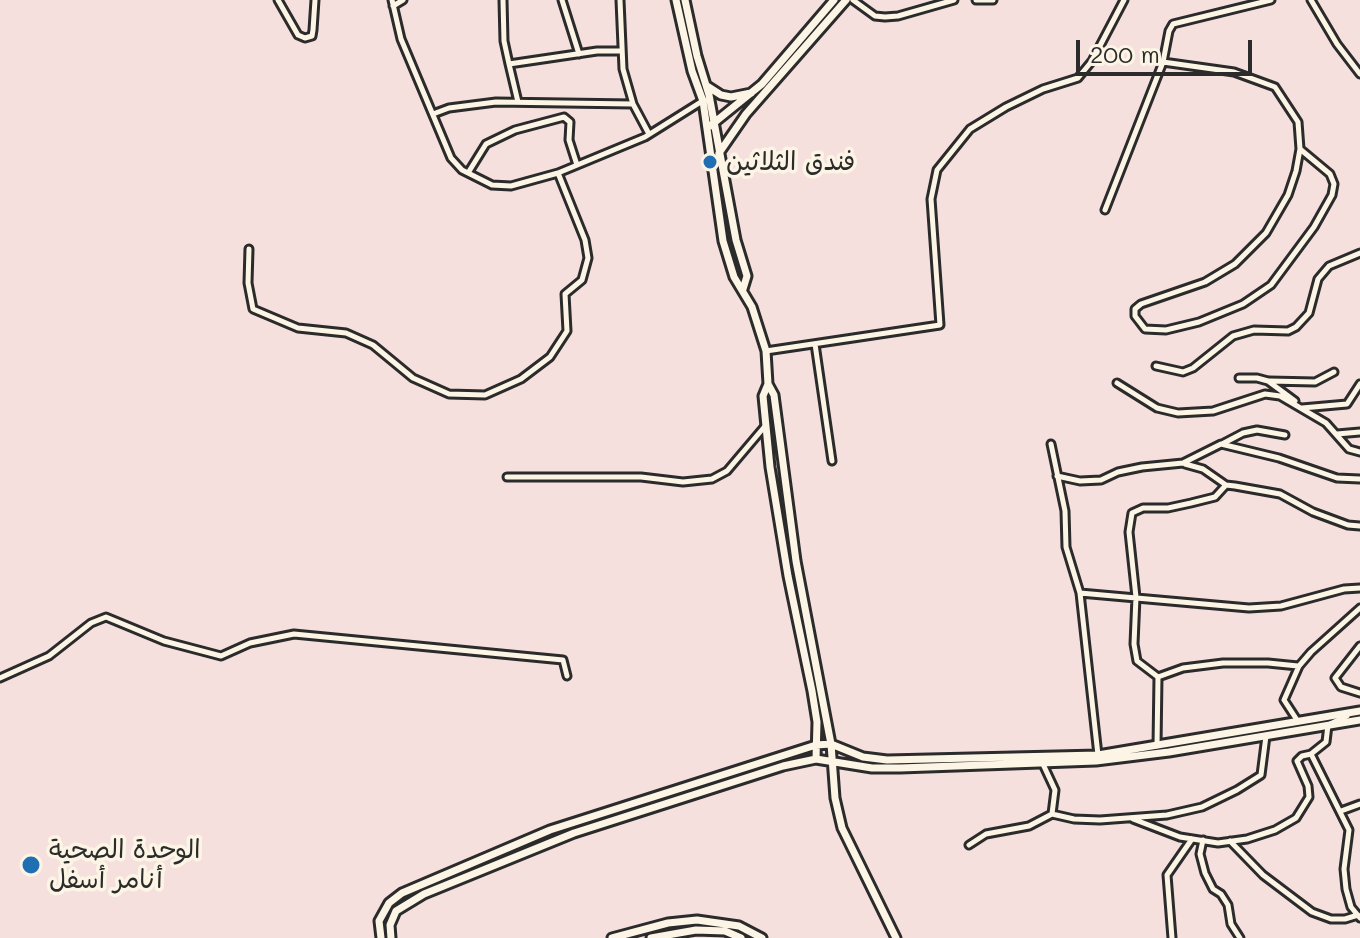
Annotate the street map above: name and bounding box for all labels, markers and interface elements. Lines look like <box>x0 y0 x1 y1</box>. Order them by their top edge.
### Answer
scale bar <box>1080 24 1256 74</box>
text: 200 m <box>1090 38 1160 69</box>
place label: فندق الثلاثين <box>726 146 855 178</box>
marker: فندق الثلاثين <box>701 153 719 171</box>
place label: الوحدة الصحية أنامر أسفل <box>49 834 201 896</box>
marker: الوحدة الصحية أنامر أسفل <box>20 854 42 876</box>

